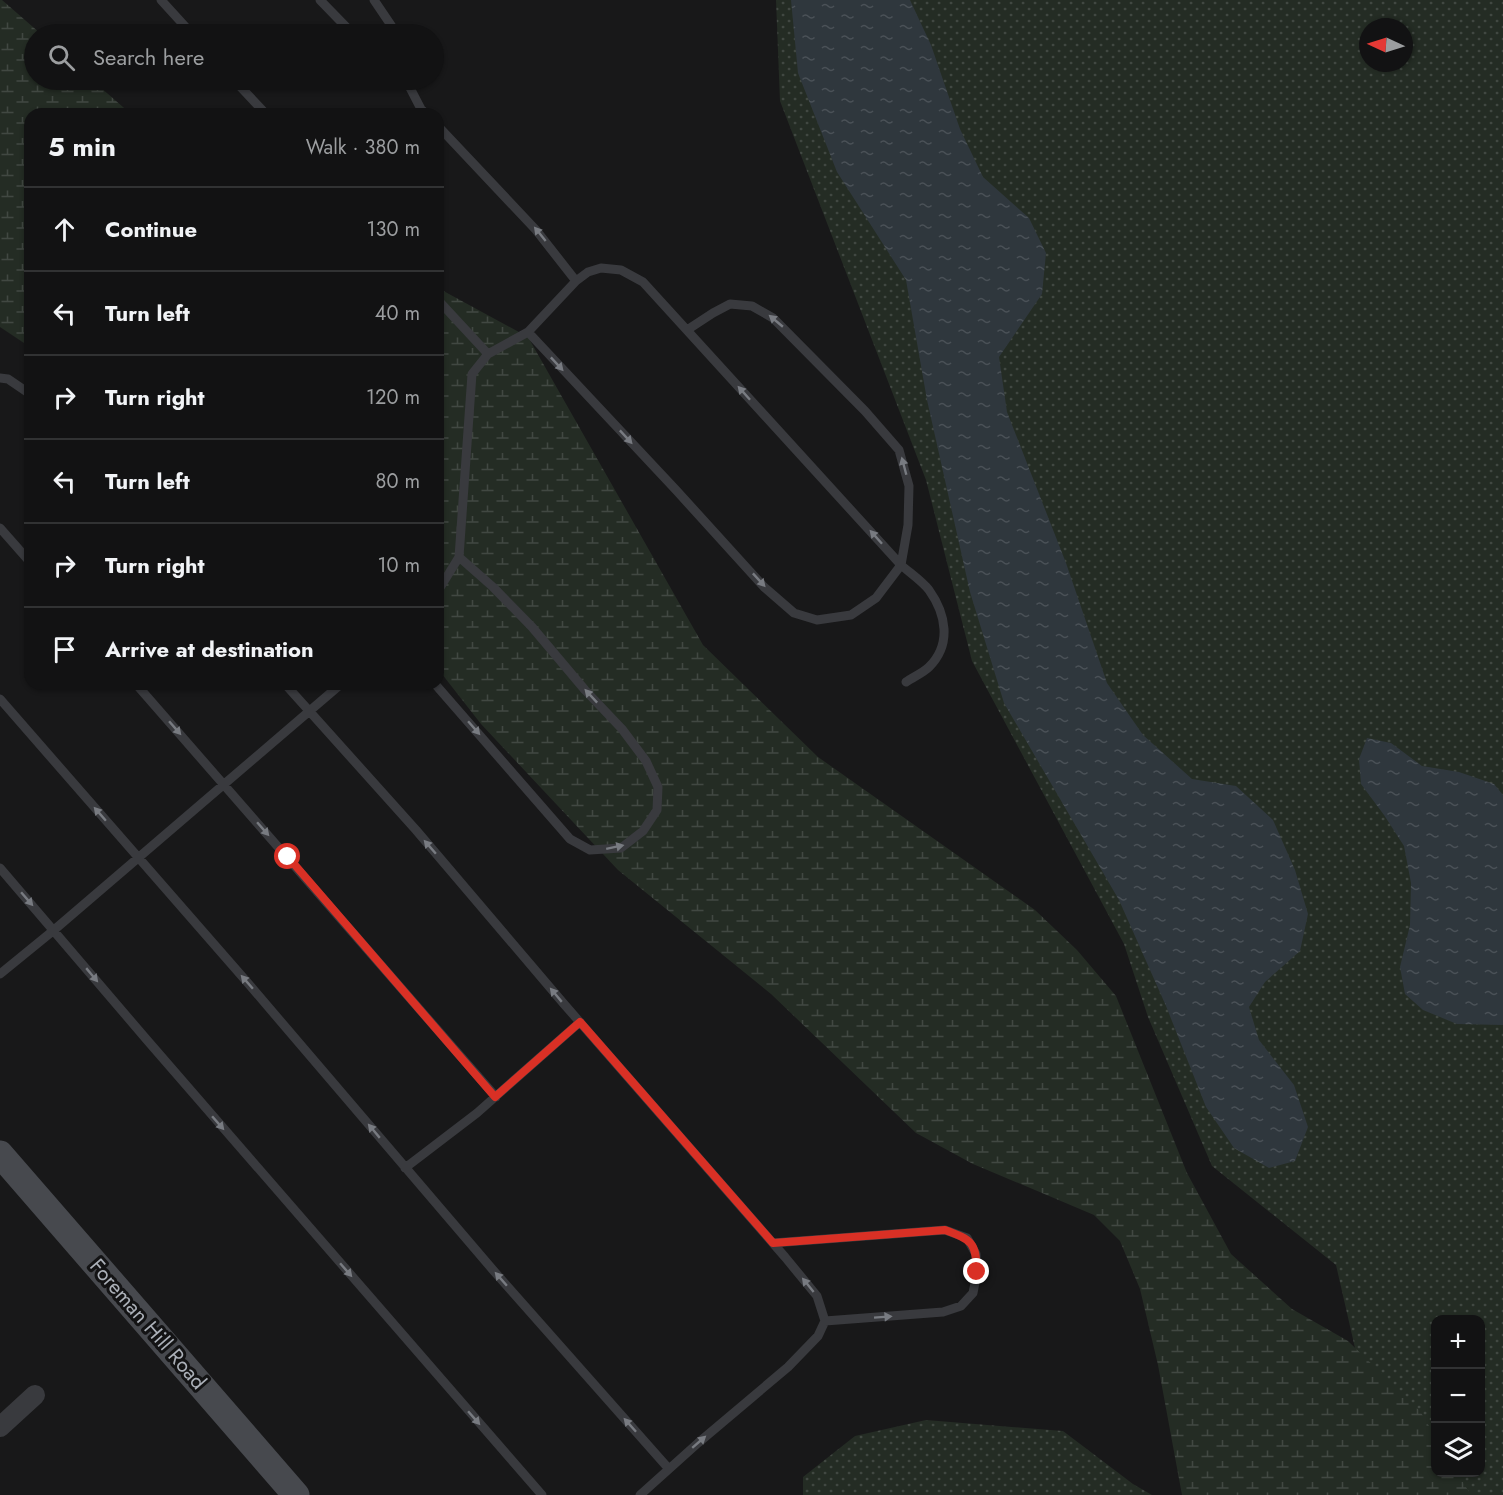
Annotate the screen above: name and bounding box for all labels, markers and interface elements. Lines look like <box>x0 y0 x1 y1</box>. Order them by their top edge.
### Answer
north arrow <box>1359 18 1413 72</box>
search box <box>24 24 444 90</box>
icon: search <box>45 41 78 74</box>
text: Search here <box>93 41 204 73</box>
text: 5 min <box>48 128 116 166</box>
text: Walk · 380 m <box>306 133 420 162</box>
icon: ahead <box>48 213 81 246</box>
text: Continue <box>105 213 197 245</box>
text: 130 m <box>366 215 420 244</box>
one-way arrow <box>534 227 546 242</box>
icon: left <box>48 297 81 330</box>
text: Turn left <box>105 297 190 329</box>
text: 40 m <box>375 299 420 328</box>
one-way arrow <box>768 315 783 328</box>
one-way arrow <box>550 356 564 371</box>
icon: right <box>48 381 81 414</box>
text: Turn right <box>105 381 205 413</box>
text: 120 m <box>366 383 420 412</box>
one-way arrow <box>738 386 751 401</box>
one-way arrow <box>619 430 633 444</box>
one-way arrow <box>898 457 908 475</box>
icon: left <box>48 465 81 498</box>
text: Turn left <box>105 465 190 497</box>
text: 80 m <box>375 467 420 496</box>
one-way arrow <box>870 530 883 545</box>
icon: right <box>48 549 81 582</box>
text: Turn right <box>105 549 205 581</box>
text: 10 m <box>377 551 420 580</box>
one-way arrow <box>752 573 766 588</box>
icon: arrive <box>48 633 81 666</box>
text: Arrive at destination <box>105 633 314 665</box>
one-way arrow <box>584 689 598 704</box>
one-way arrow <box>168 720 181 735</box>
one-way arrow <box>467 720 480 735</box>
one-way arrow <box>94 807 107 822</box>
one-way arrow <box>256 821 270 836</box>
one-way arrow <box>424 840 437 855</box>
one-way arrow <box>606 842 625 851</box>
route start <box>274 843 300 869</box>
one-way arrow <box>20 891 33 906</box>
one-way arrow <box>85 967 98 983</box>
one-way arrow <box>241 975 254 990</box>
one-way arrow <box>550 987 563 1003</box>
one-way arrow <box>211 1115 224 1130</box>
one-way arrow <box>368 1124 381 1139</box>
street label: Foreman Hill Road <box>83 1252 213 1396</box>
route end <box>963 1258 989 1284</box>
one-way arrow <box>339 1262 352 1277</box>
one-way arrow <box>495 1272 508 1287</box>
one-way arrow <box>802 1277 815 1293</box>
one-way arrow <box>874 1312 893 1321</box>
map controls <box>1431 1315 1485 1477</box>
button: + <box>1431 1315 1485 1369</box>
button: − <box>1431 1369 1485 1423</box>
one-way arrow <box>467 1410 480 1425</box>
one-way arrow <box>624 1418 637 1433</box>
button: layers <box>1431 1423 1485 1477</box>
one-way arrow <box>691 1436 706 1449</box>

